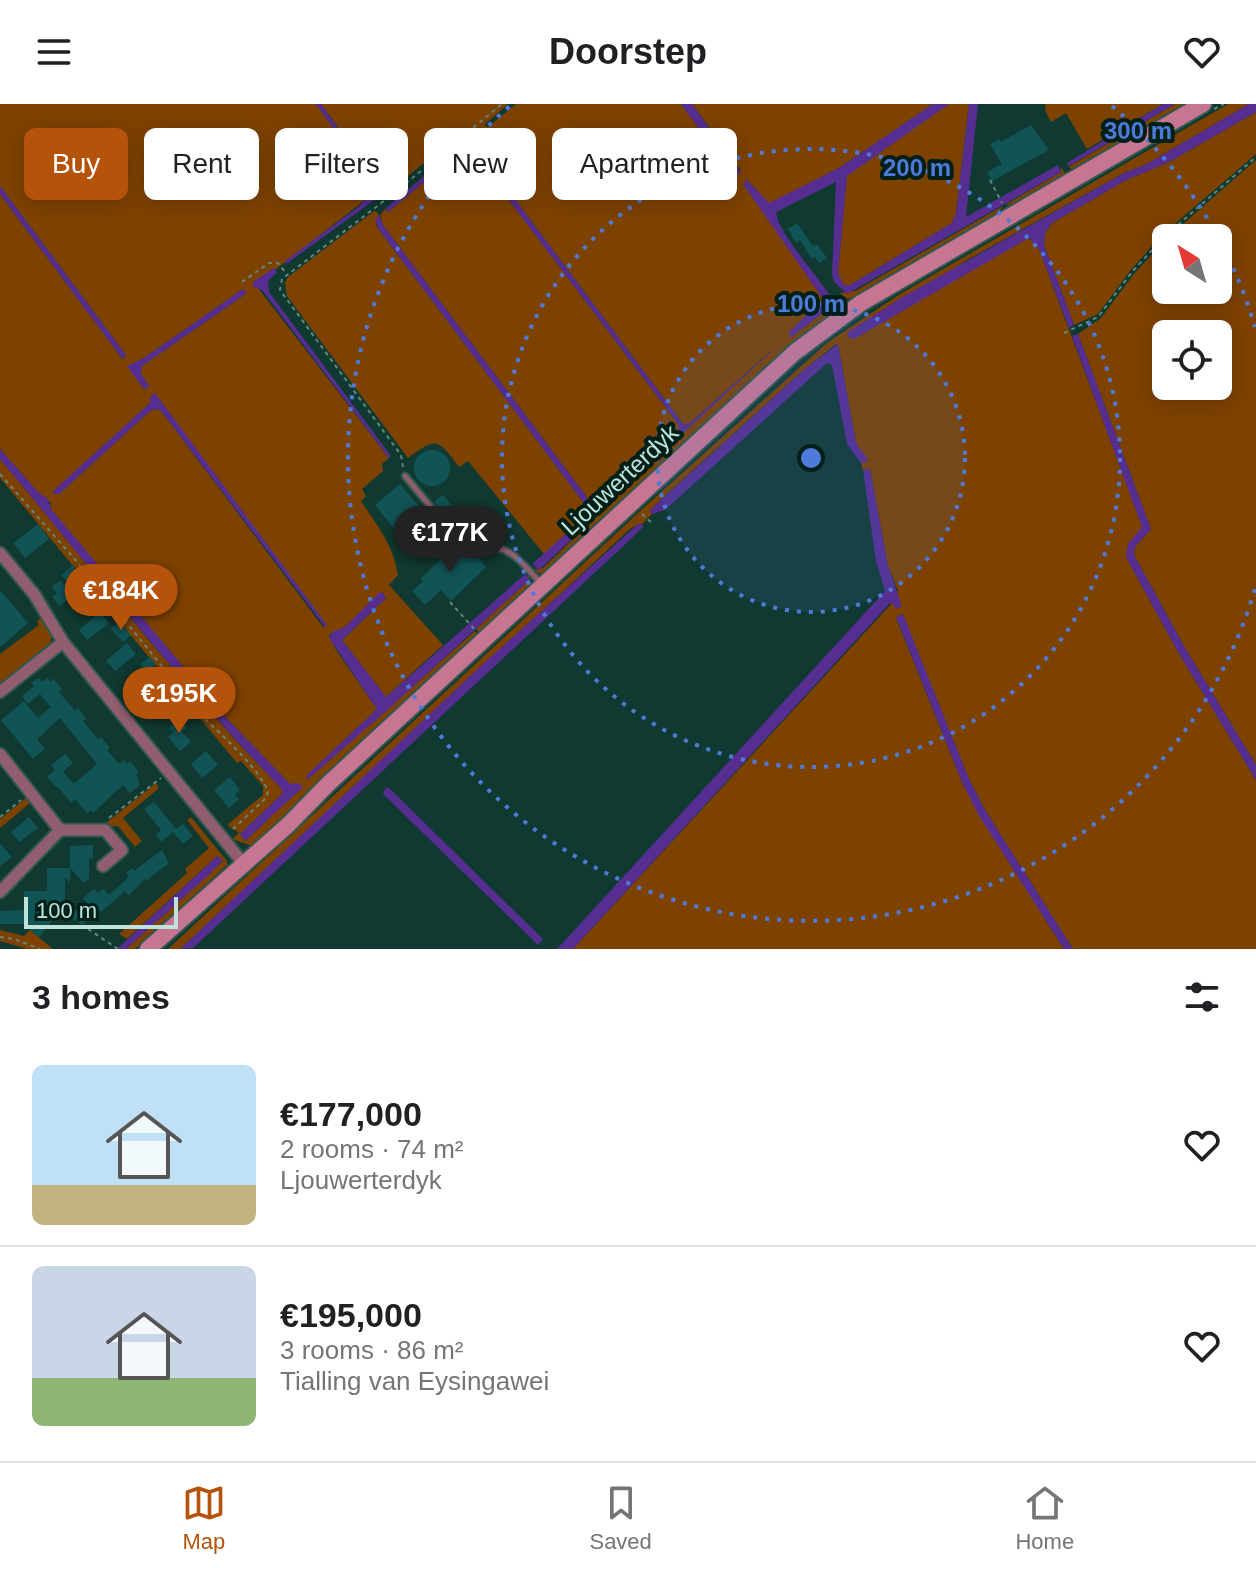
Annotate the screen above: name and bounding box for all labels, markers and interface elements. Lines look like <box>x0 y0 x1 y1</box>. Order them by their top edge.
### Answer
icon: menu <box>32 30 76 74</box>
icon: heart <box>1180 30 1224 74</box>
text: Doorstep <box>549 31 707 72</box>
text: 300 m <box>1104 117 1172 144</box>
chip: Buy <box>24 128 128 200</box>
chip: Rent <box>144 128 259 200</box>
chip: Filters <box>275 128 408 200</box>
chip: New <box>424 128 536 200</box>
chip: Apartment <box>552 128 737 200</box>
text: 200 m <box>883 154 951 181</box>
north arrow <box>1152 224 1232 304</box>
map controls <box>1152 224 1232 400</box>
text: 100 m <box>777 290 845 317</box>
button: locate <box>1152 320 1232 400</box>
street label: Ljouwerterdyk <box>556 418 684 540</box>
centre of rings <box>797 444 825 472</box>
pin: €177K <box>394 506 506 574</box>
text: €177K <box>412 517 488 547</box>
pin: €184K <box>65 564 177 632</box>
text: €184K <box>83 575 159 605</box>
pin: €195K <box>123 667 235 735</box>
text: €195K <box>141 678 217 708</box>
scale bar <box>24 893 178 929</box>
text: 100 m <box>36 898 97 923</box>
icon: filters <box>1180 975 1224 1019</box>
text: 3 homes <box>32 978 170 1016</box>
text: €177,000 <box>280 1095 422 1133</box>
icon: home <box>96 1097 192 1193</box>
icon: heart <box>1180 1123 1224 1167</box>
text: 2 rooms · 74 m² <box>280 1134 464 1164</box>
text: Ljouwerterdyk <box>280 1165 442 1195</box>
text: €195,000 <box>280 1296 422 1334</box>
icon: home <box>96 1298 192 1394</box>
icon: heart <box>1180 1324 1224 1368</box>
text: 3 rooms · 86 m² <box>280 1335 464 1365</box>
text: Tialling van Eysingawei <box>280 1366 549 1396</box>
tab: Map <box>182 1481 226 1555</box>
tab: Saved <box>589 1481 652 1555</box>
tab: Home <box>1015 1481 1074 1555</box>

